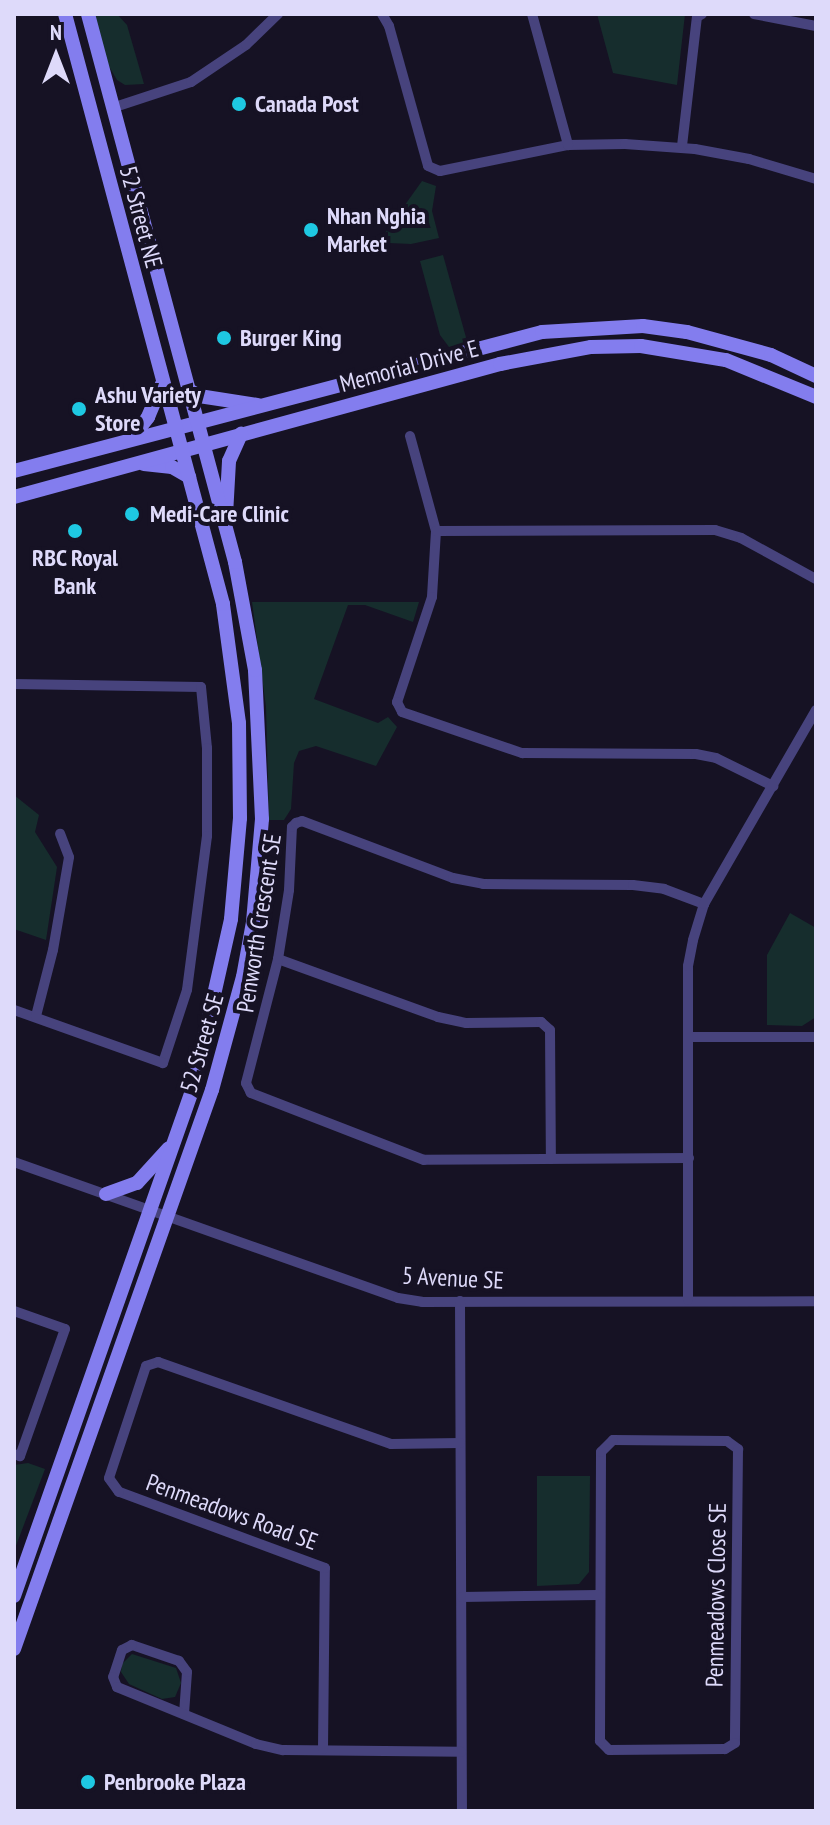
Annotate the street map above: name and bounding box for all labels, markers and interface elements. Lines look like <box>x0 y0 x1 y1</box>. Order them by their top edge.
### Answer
north arrow <box>16 16 96 96</box>
text: N <box>50 18 62 46</box>
place label: Canada Post <box>255 90 359 118</box>
marker: Canada Post <box>230 95 248 113</box>
street label: 52 Street NE <box>114 163 168 271</box>
place label: Nhan Nghia Market <box>327 202 426 258</box>
marker: Nhan Nghia Market <box>302 221 320 239</box>
place label: Burger King <box>240 324 342 352</box>
marker: Burger King <box>215 329 233 347</box>
street label: Memorial Drive E <box>337 334 481 398</box>
place label: Ashu Variety Store <box>95 381 201 437</box>
marker: Ashu Variety Store <box>70 400 88 418</box>
place label: Medi-Care Clinic <box>150 500 289 528</box>
marker: Medi-Care Clinic <box>121 503 143 525</box>
marker: RBC Royal Bank <box>66 522 84 540</box>
place label: RBC Royal Bank <box>32 544 118 600</box>
street label: Penworth Crescent SE <box>231 832 287 1014</box>
street label: 52 Street SE <box>174 990 230 1096</box>
street label: 5 Avenue SE <box>401 1261 505 1295</box>
street label: Penmeadows Road SE <box>142 1468 322 1556</box>
street label: Penmeadows Close SE <box>700 1503 732 1687</box>
place label: Penbrooke Plaza <box>104 1768 246 1796</box>
marker: Penbrooke Plaza <box>79 1773 97 1791</box>

